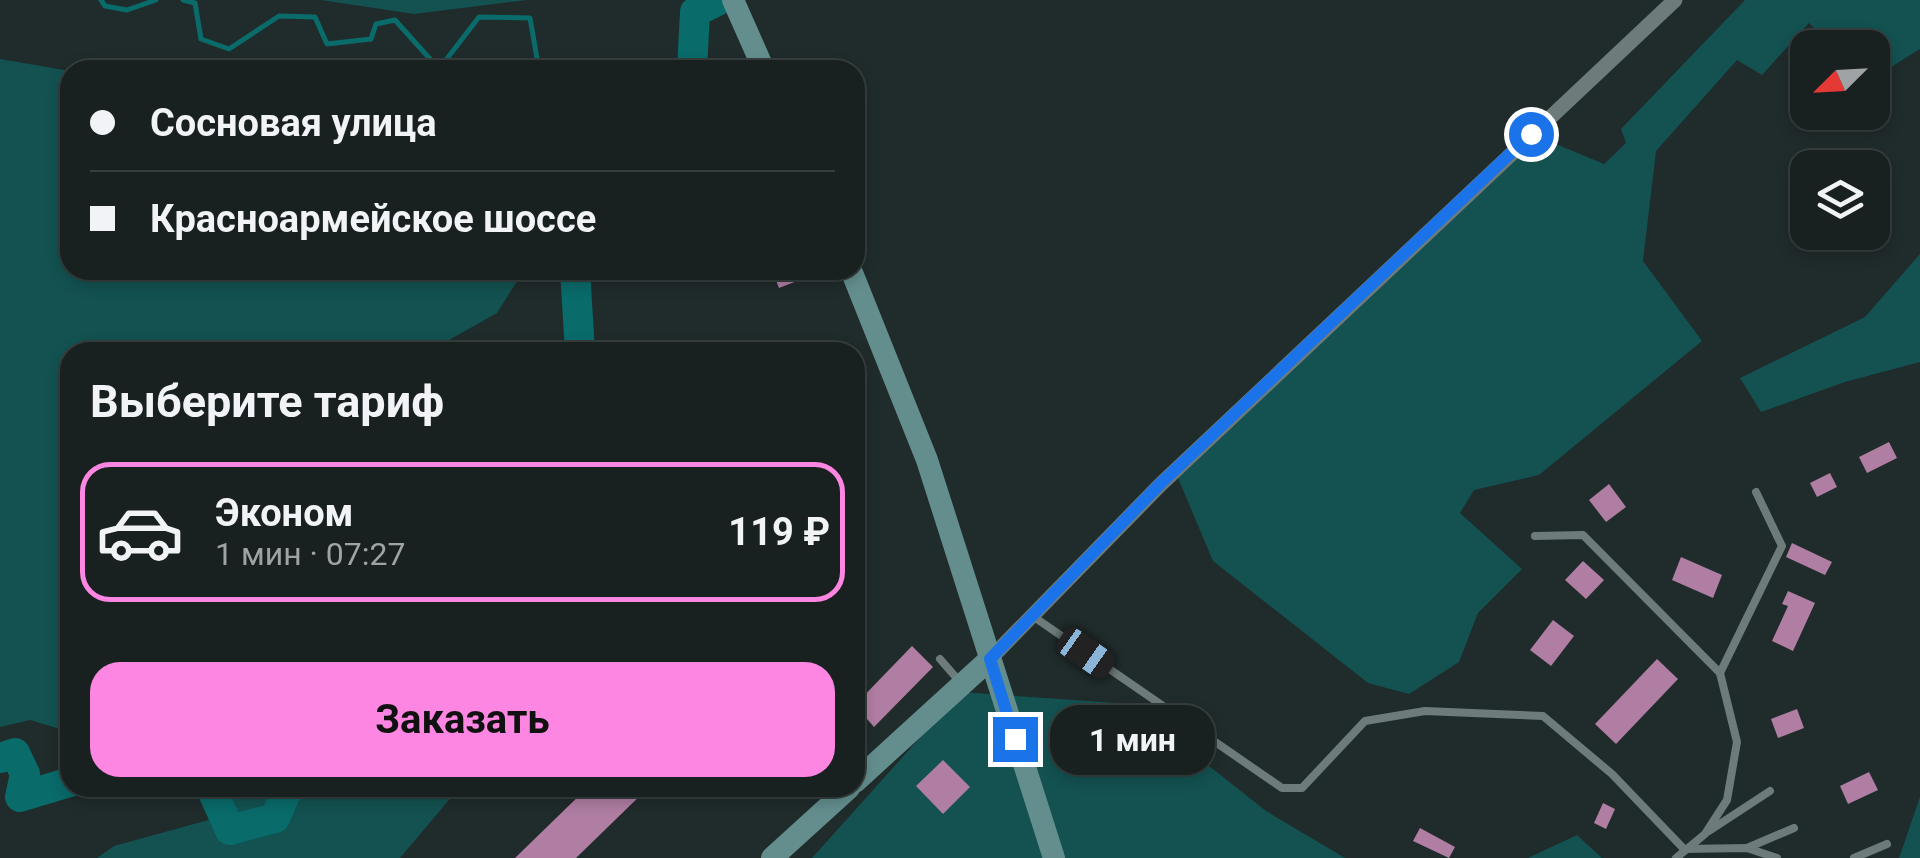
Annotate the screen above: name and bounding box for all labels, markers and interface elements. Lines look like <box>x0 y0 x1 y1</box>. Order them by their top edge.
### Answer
north arrow <box>1790 30 1890 130</box>
map controls <box>1790 30 1890 250</box>
text: Сосновая улица <box>150 101 436 145</box>
route start <box>1509 112 1554 157</box>
button: layers <box>1790 150 1890 250</box>
text: Красноармейское шоссе <box>150 197 596 241</box>
text: Выберите тариф <box>90 375 444 428</box>
icon: car <box>95 487 185 577</box>
text: Эконом <box>215 491 353 535</box>
text: 119 ₽ <box>728 510 830 554</box>
text: 1 мин · 07:27 <box>215 535 406 573</box>
car <box>1053 624 1119 682</box>
button: Заказать <box>90 662 835 777</box>
callout: 1 мин <box>1050 704 1215 774</box>
route end <box>993 717 1038 762</box>
text: 1 мин <box>1089 721 1176 759</box>

